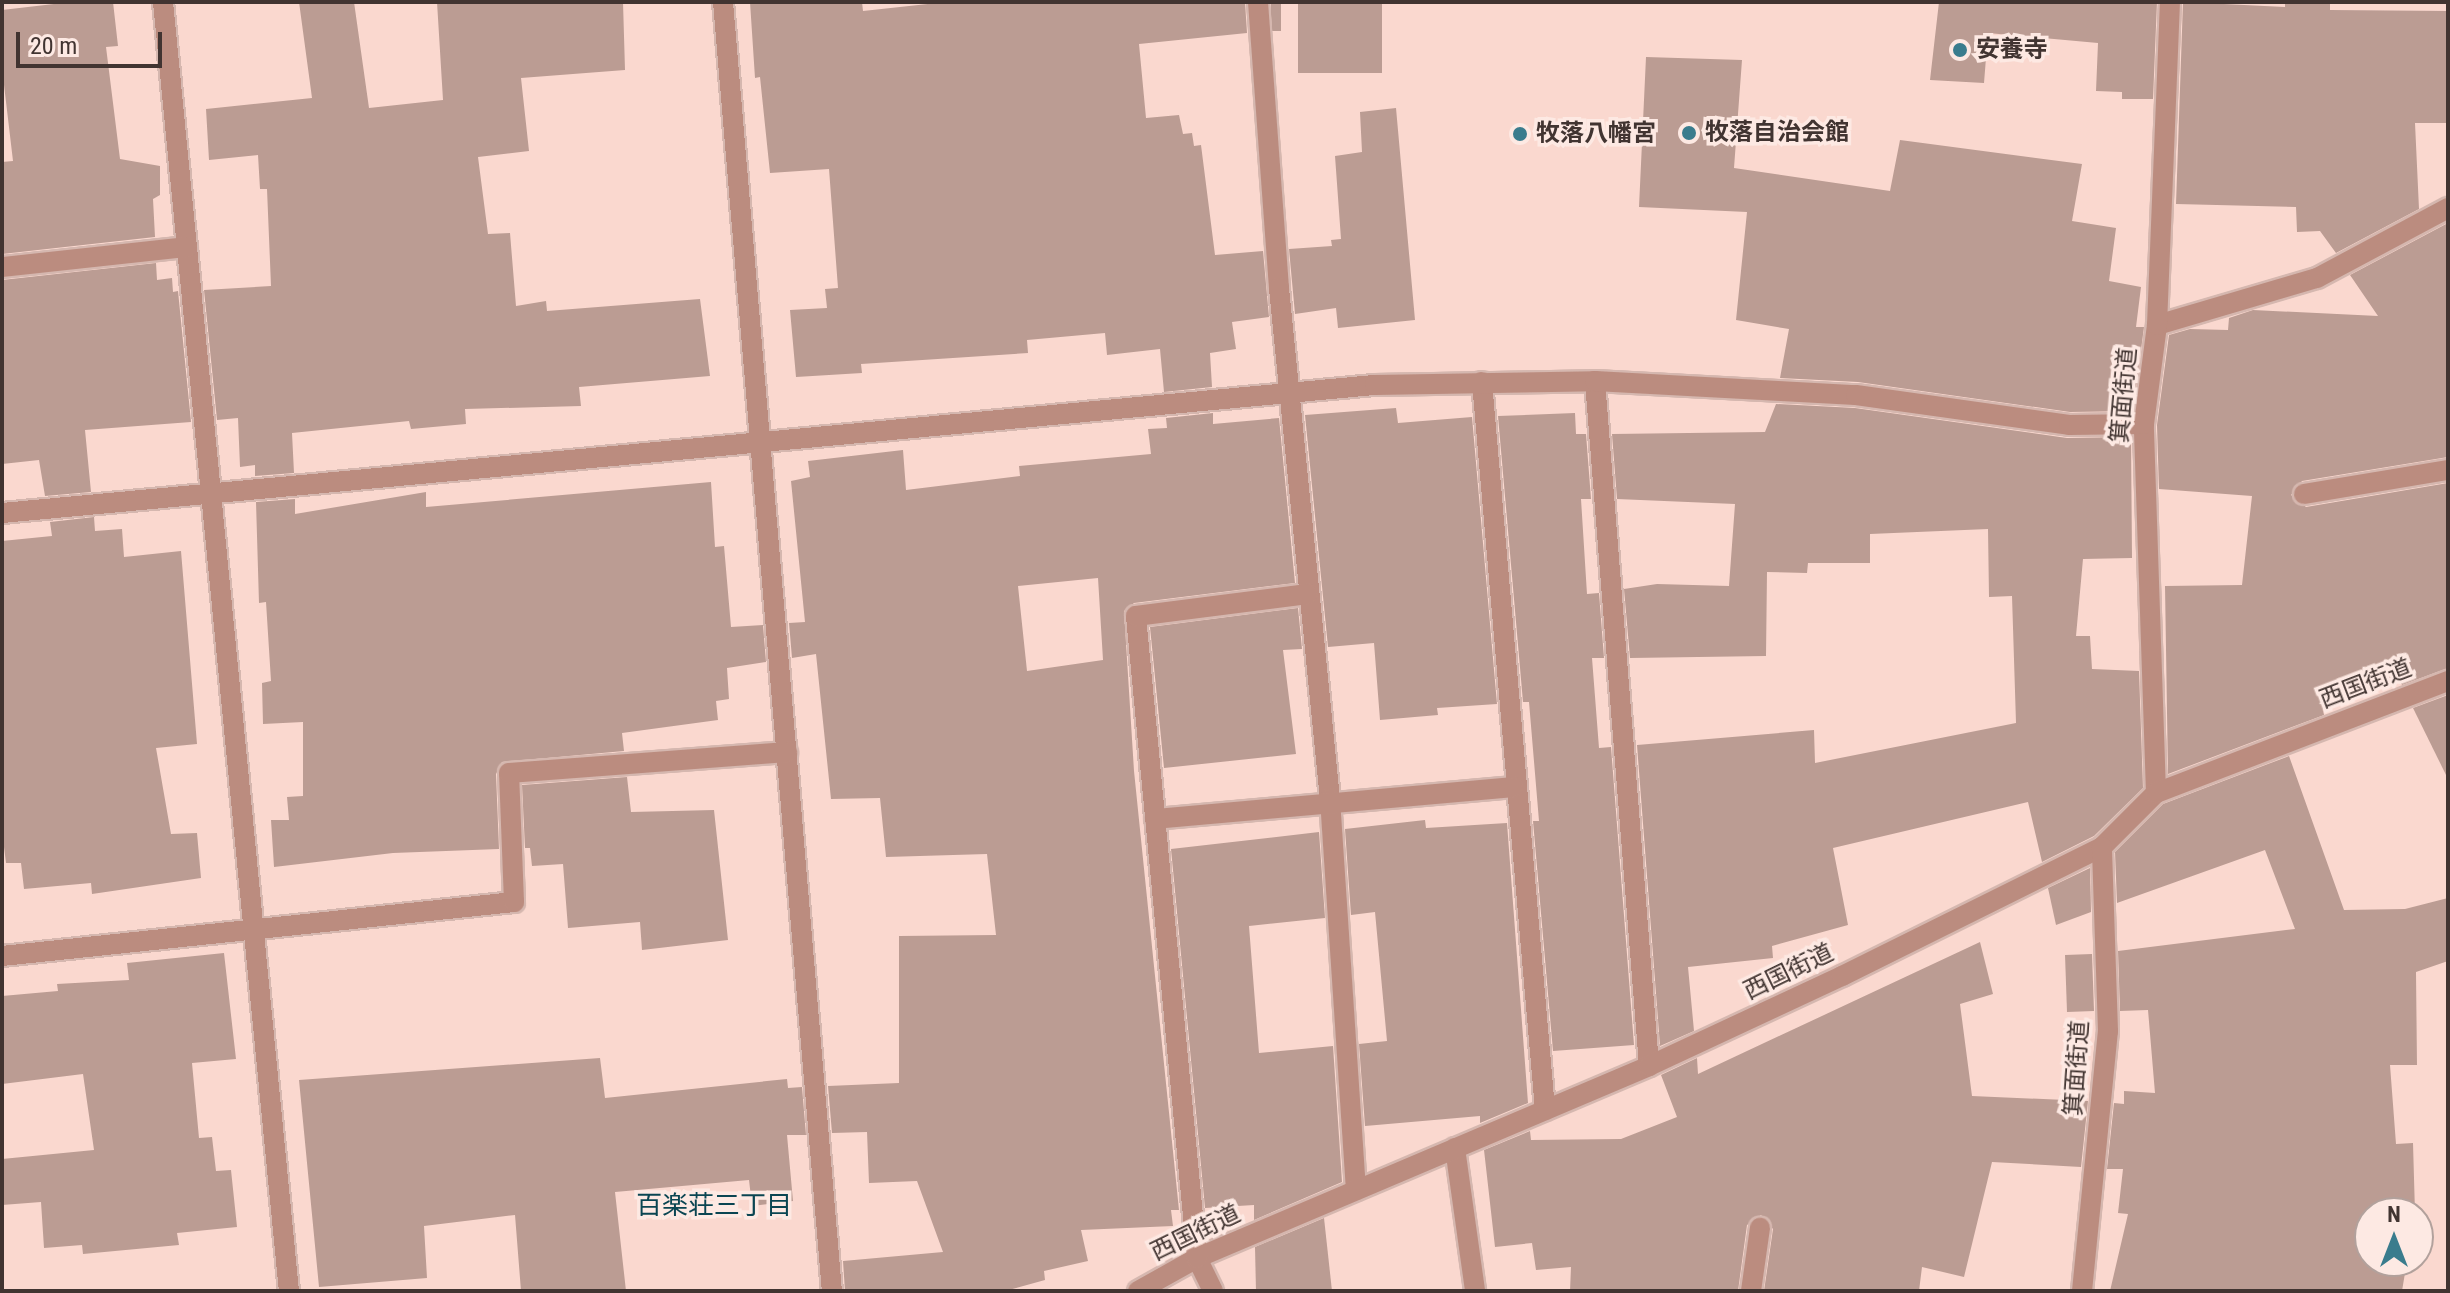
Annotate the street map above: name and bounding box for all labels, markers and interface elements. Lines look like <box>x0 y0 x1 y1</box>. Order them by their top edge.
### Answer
scale bar <box>20 16 166 66</box>
text: 20 m <box>30 32 77 60</box>
place label: 安養寺 <box>1976 36 2048 64</box>
marker: 安養寺 <box>1951 41 1969 59</box>
place label: 牧落自治会館 <box>1705 119 1849 147</box>
place label: 牧落八幡宮 <box>1536 120 1656 148</box>
marker: 牧落自治会館 <box>1680 124 1698 142</box>
marker: 牧落八幡宮 <box>1511 125 1529 143</box>
street label: 箕面街道 <box>2105 346 2143 444</box>
street label: 西国街道 <box>2316 653 2416 715</box>
street label: 西国街道 <box>1740 938 1838 1006</box>
street label: 箕面街道 <box>2059 1019 2095 1117</box>
district label: 百楽荘三丁目 <box>636 1190 792 1222</box>
north arrow <box>2354 1197 2434 1277</box>
street label: 西国街道 <box>1147 1199 1245 1267</box>
text: N <box>2387 1202 2401 1227</box>

